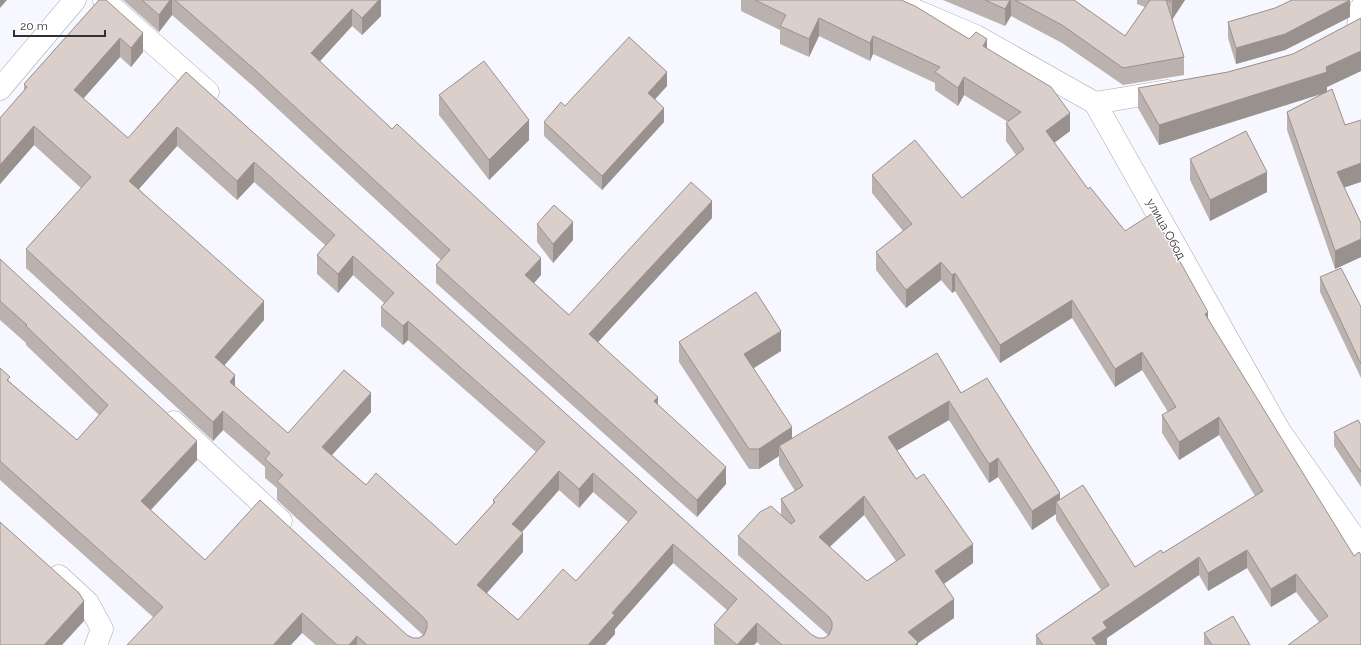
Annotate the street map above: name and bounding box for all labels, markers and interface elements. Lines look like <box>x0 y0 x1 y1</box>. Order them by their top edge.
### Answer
scale bar <box>14 12 105 38</box>
text: 20 m <box>20 19 48 33</box>
street label: улица Обод <box>1144 196 1188 262</box>

